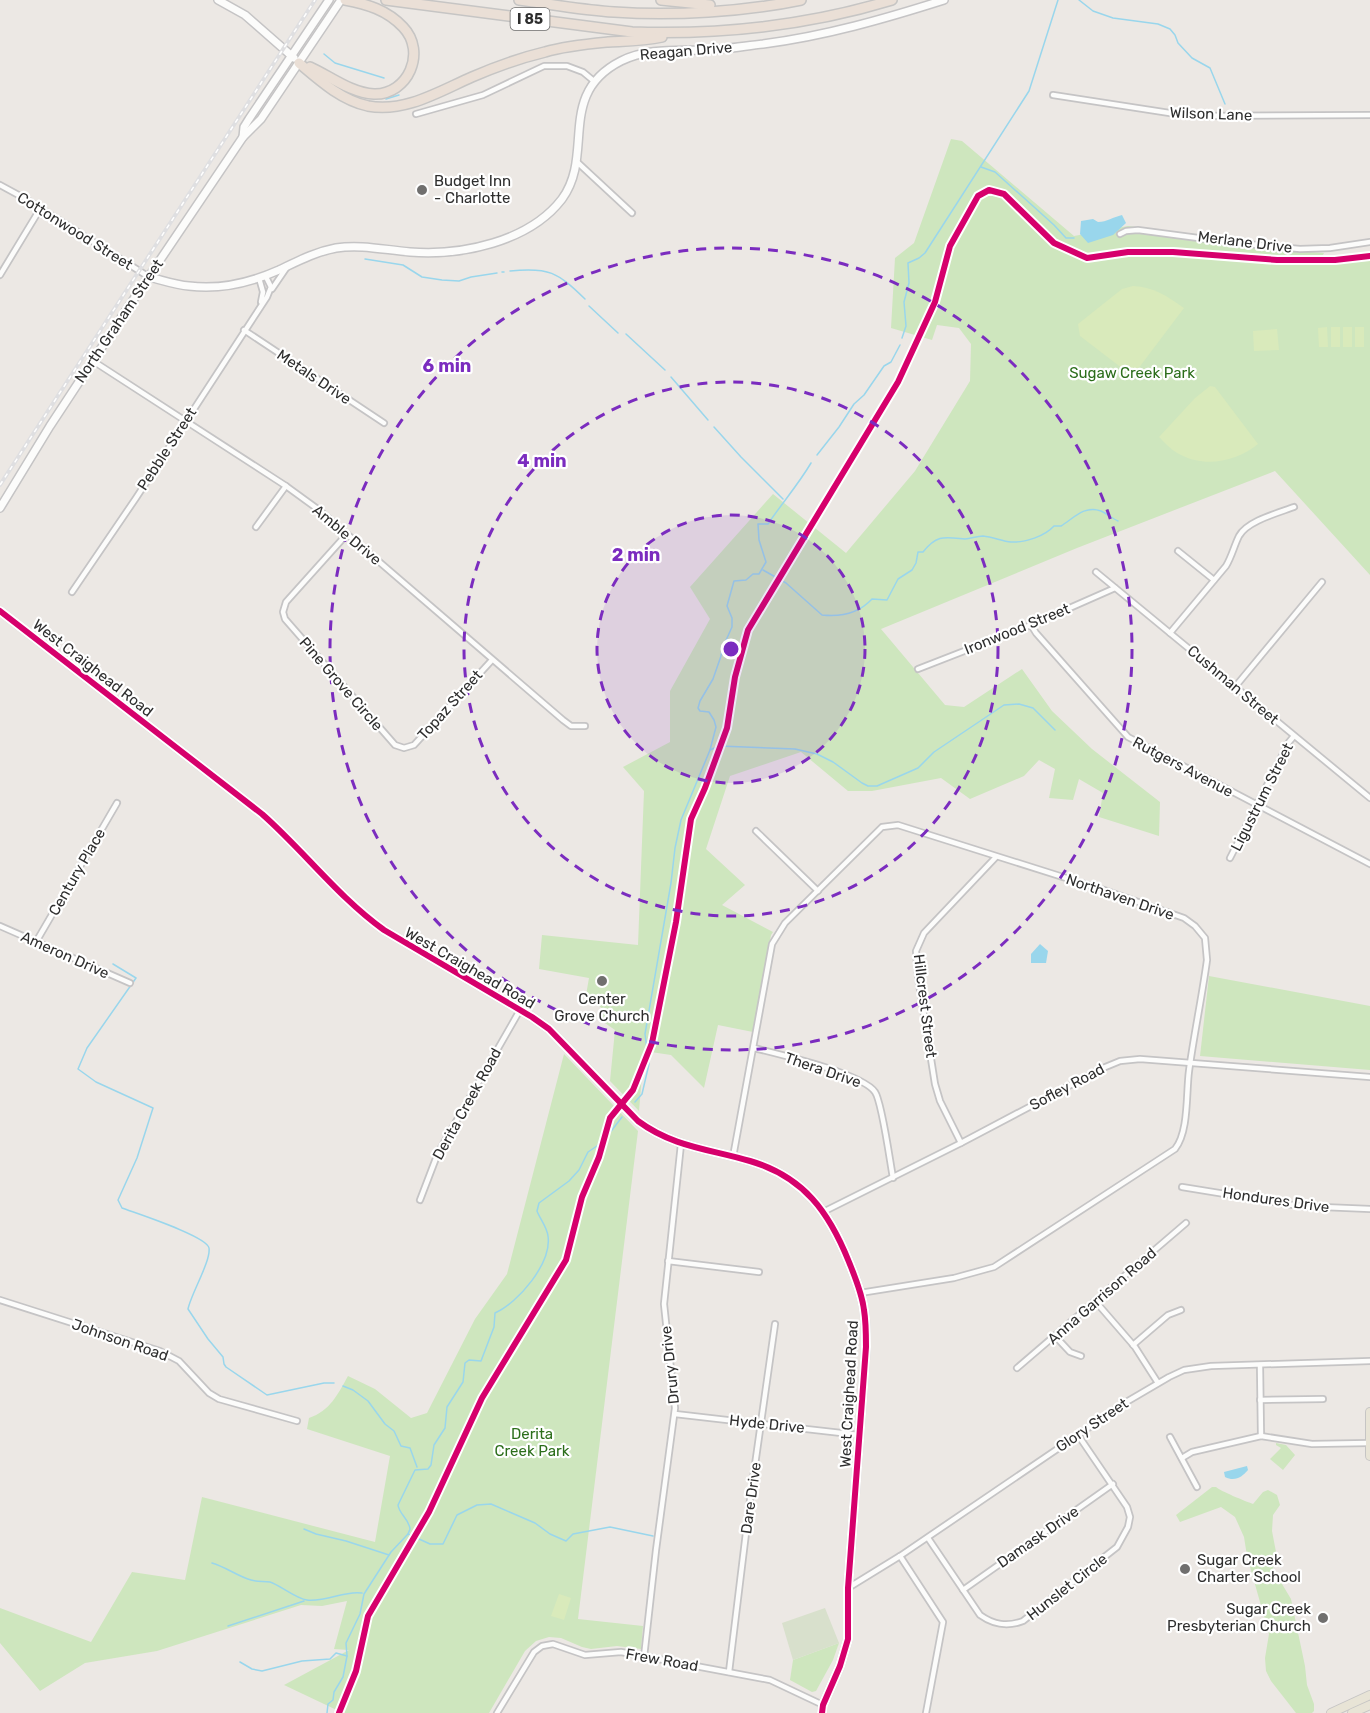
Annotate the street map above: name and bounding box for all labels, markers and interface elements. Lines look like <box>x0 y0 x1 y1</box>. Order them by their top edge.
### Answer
road number: I 85 <box>510 8 550 30</box>
street label: Reagan Drive <box>639 38 733 64</box>
street label: Wilson Lane <box>1169 104 1253 124</box>
place label: Budget Inn - Charlotte <box>434 172 511 207</box>
marker: Budget Inn - Charlotte <box>415 183 429 197</box>
street label: Cottonwood Street <box>14 188 136 274</box>
street label: Merlane Drive <box>1197 227 1293 257</box>
street label: North Graham Street <box>71 256 167 386</box>
street label: Metals Drive <box>274 346 354 408</box>
text: 6 min <box>423 355 471 377</box>
park label: Sugaw Creek Park <box>1069 364 1195 382</box>
street label: Pebble Street <box>134 404 200 494</box>
text: 4 min <box>517 450 567 472</box>
street label: Amble Drive <box>309 501 385 569</box>
text: 2 min <box>612 544 660 566</box>
street label: Ironwood Street <box>962 600 1073 658</box>
street label: West Craighead Road <box>29 615 157 721</box>
street label: Pine Grove Circle <box>295 634 387 734</box>
centre of rings <box>721 639 741 659</box>
street label: Cushman Street <box>1184 642 1282 728</box>
street label: Topaz Street <box>414 666 486 744</box>
street label: Rutgers Avenue <box>1130 733 1236 801</box>
street label: Ligustrum Street <box>1227 740 1297 854</box>
street label: Century Place <box>45 825 109 919</box>
street label: Northaven Drive <box>1064 870 1176 924</box>
street label: West Craighead Road <box>402 923 538 1013</box>
street label: Ameron Drive <box>18 927 112 983</box>
street label: Hillcrest Street <box>910 953 940 1059</box>
marker: Center Grove Church <box>595 974 609 988</box>
place label: Center Grove Church <box>554 990 650 1025</box>
street label: Derita Creek Road <box>429 1045 505 1163</box>
street label: Thera Drive <box>782 1049 864 1091</box>
street label: Sofley Road <box>1027 1060 1107 1114</box>
street label: Hondures Drive <box>1221 1184 1331 1216</box>
street label: Anna Garrison Road <box>1044 1244 1160 1348</box>
street label: Johnson Road <box>69 1315 171 1365</box>
street label: West Craighead Road <box>836 1320 862 1468</box>
street label: Drury Drive <box>657 1325 683 1405</box>
street label: Glory Street <box>1053 1394 1132 1456</box>
street label: Hyde Drive <box>728 1411 806 1437</box>
park label: Derita Creek Park <box>495 1425 570 1460</box>
street label: Dare Drive <box>737 1461 765 1535</box>
street label: Damask Drive <box>994 1502 1082 1572</box>
street label: Hunslet Circle <box>1023 1550 1111 1624</box>
place label: Sugar Creek Charter School <box>1197 1551 1301 1586</box>
marker: Sugar Creek Charter School <box>1178 1562 1192 1576</box>
place label: Sugar Creek Presbyterian Church <box>1167 1600 1311 1635</box>
marker: Sugar Creek Presbyterian Church <box>1316 1611 1330 1625</box>
street label: Frew Road <box>624 1645 700 1675</box>

